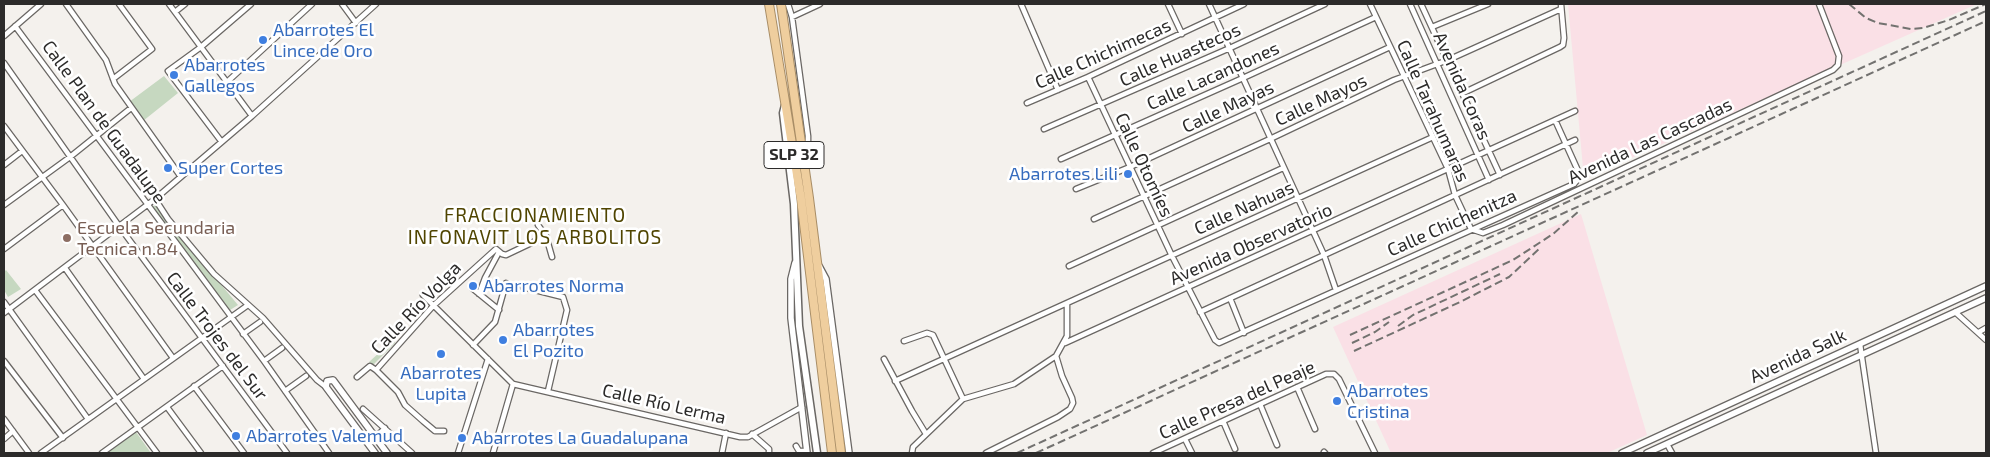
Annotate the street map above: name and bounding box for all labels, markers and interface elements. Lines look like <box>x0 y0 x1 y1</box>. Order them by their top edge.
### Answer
street label: Calle Chichimecas <box>1032 14 1174 94</box>
place label: Abarrotes El Lince de Oro <box>273 19 374 62</box>
street label: Calle Huastecos <box>1116 19 1244 91</box>
street label: Avenida Coras <box>1429 29 1495 143</box>
marker: Abarrotes El Lince de Oro <box>257 34 269 46</box>
street label: Calle Plan de Guadalupe <box>38 36 170 208</box>
street label: Calle Lacandones <box>1143 37 1283 115</box>
street label: Calle Tarahumaras <box>1392 37 1474 185</box>
place label: Abarrotes Gallegos <box>184 54 265 96</box>
marker: Abarrotes Gallegos <box>168 69 180 81</box>
street label: Calle Mayos <box>1272 69 1370 131</box>
street label: Calle Mayas <box>1179 76 1277 138</box>
street label: Avenida Las Cascadas <box>1564 93 1736 189</box>
street label: Calle Otomíes <box>1110 109 1178 221</box>
road number: SLP 32 <box>764 142 824 168</box>
place label: Super Cortes <box>178 157 283 179</box>
marker: Super Cortes <box>162 162 174 174</box>
place label: Abarrotes Lili <box>1009 163 1118 185</box>
marker: Abarrotes Lili <box>1122 168 1134 180</box>
street label: Calle Nahuas <box>1191 176 1297 240</box>
street label: Calle Chichenitza <box>1384 185 1520 261</box>
street label: Avenida Observatorio <box>1166 198 1336 290</box>
district label: FRACCIONAMIENTO INFONAVIT LOS ARBOLITOS <box>405 205 665 249</box>
place label: Escuela Secundaria Tecnica n.84 <box>77 217 235 260</box>
marker: Escuela Secundaria Tecnica n.84 <box>61 232 73 244</box>
street label: Calle Río Volga <box>367 257 465 359</box>
street label: Calle Trojes del Sur <box>162 268 272 404</box>
place label: Abarrotes Norma <box>483 275 624 297</box>
marker: Abarrotes Norma <box>467 280 479 292</box>
place label: Abarrotes El Pozito <box>513 319 594 362</box>
street label: Avenida Salk <box>1747 324 1849 388</box>
marker: Abarrotes El Pozito <box>497 334 509 346</box>
marker: Abarrotes Lupita <box>435 348 447 360</box>
street label: Calle Presa del Peaje <box>1156 356 1318 444</box>
place label: Abarrotes Lupita <box>400 362 482 404</box>
street label: Calle Río Lerma <box>600 379 728 429</box>
place label: Abarrotes Cristina <box>1347 380 1428 422</box>
marker: Abarrotes Cristina <box>1331 395 1343 407</box>
place label: Abarrotes Valemud <box>246 425 403 447</box>
place label: Abarrotes La Guadalupana <box>472 427 688 449</box>
marker: Abarrotes Valemud <box>230 430 242 442</box>
marker: Abarrotes La Guadalupana <box>456 432 468 444</box>

